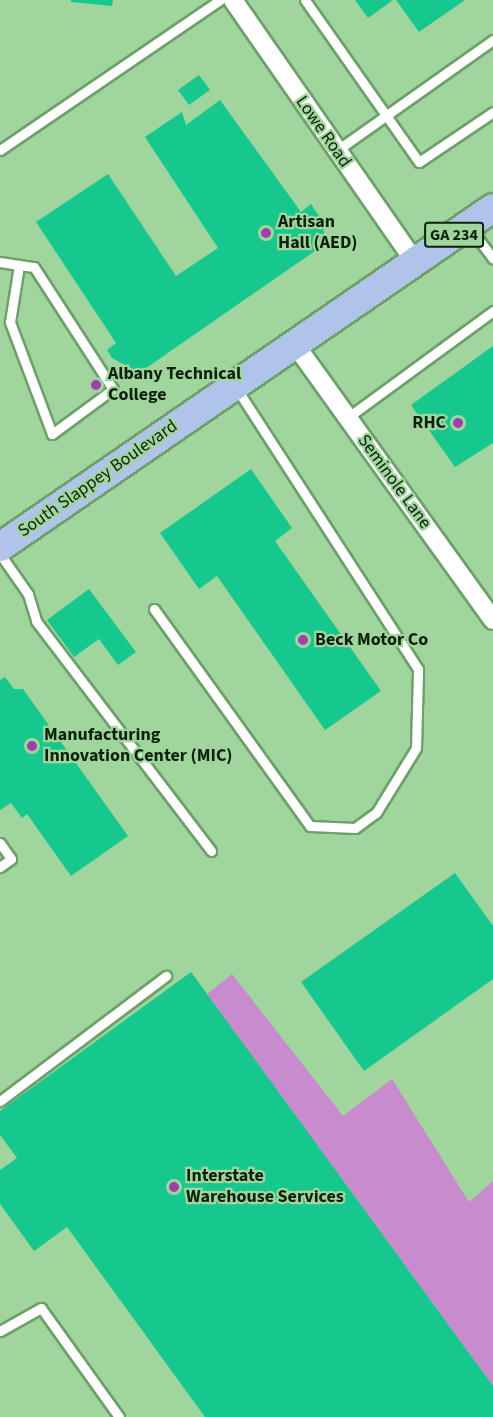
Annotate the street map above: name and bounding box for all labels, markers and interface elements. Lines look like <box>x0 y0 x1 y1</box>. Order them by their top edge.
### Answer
street label: Lowe Road <box>291 92 355 172</box>
place label: Artisan Hall (AED) <box>278 212 358 254</box>
road number: GA 234 <box>424 222 484 248</box>
marker: Artisan Hall (AED) <box>259 226 273 240</box>
place label: Albany Technical College <box>108 364 241 406</box>
marker: Albany Technical College <box>89 378 103 392</box>
place label: RHC <box>412 412 446 434</box>
street label: South Slappey Boulevard <box>14 416 182 542</box>
marker: RHC <box>451 416 465 430</box>
street label: Seminole Lane <box>353 431 435 533</box>
place label: Beck Motor Co <box>315 629 428 651</box>
marker: Beck Motor Co <box>296 633 310 647</box>
place label: Manufacturing Innovation Center (MIC) <box>44 725 233 768</box>
marker: Manufacturing Innovation Center (MIC) <box>25 739 39 753</box>
place label: Interstate Warehouse Services <box>186 1166 344 1208</box>
marker: Interstate Warehouse Services <box>167 1180 181 1194</box>

